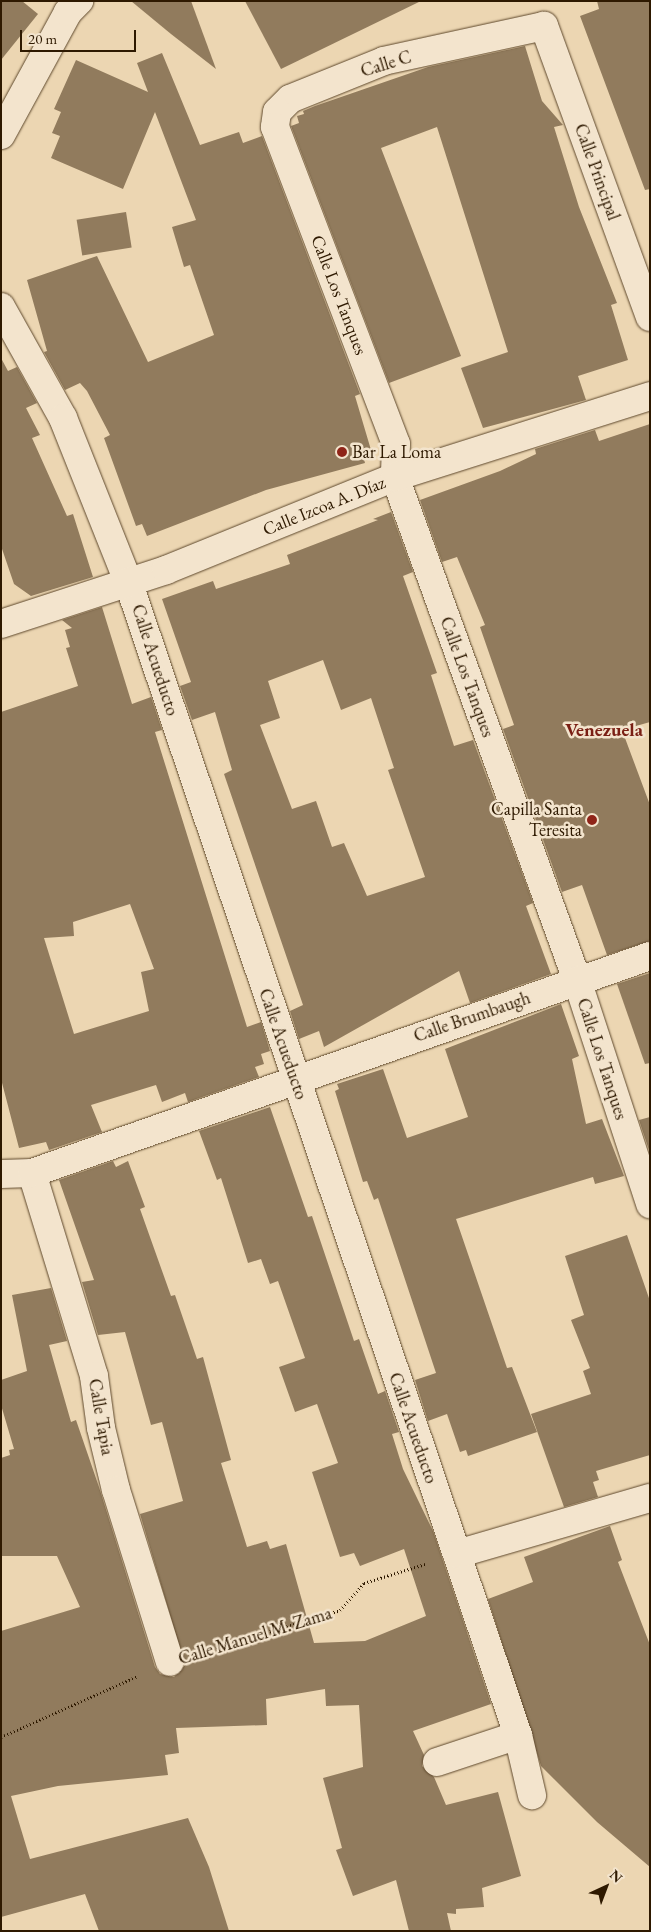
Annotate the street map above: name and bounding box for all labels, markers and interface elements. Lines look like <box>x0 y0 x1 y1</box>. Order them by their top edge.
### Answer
scale bar <box>22 20 139 52</box>
text: 20 m <box>28 29 57 48</box>
street label: Calle C <box>358 46 414 82</box>
street label: Calle Principal <box>570 121 624 223</box>
street label: Calle Los Tanques <box>306 232 372 358</box>
place label: Bar La Loma <box>352 441 441 463</box>
marker: Bar La Loma <box>336 446 348 458</box>
street label: Calle Izcoa A. Díaz <box>260 472 388 540</box>
street label: Calle Acueducto <box>127 602 183 718</box>
street label: Calle Los Tanques <box>435 614 499 740</box>
district label: Venezuela <box>565 719 643 741</box>
place label: Capilla Santa Teresita <box>491 799 582 842</box>
marker: Capilla Santa Teresita <box>586 814 598 826</box>
street label: Calle Acueducto <box>254 986 312 1102</box>
street label: Calle Brumbaugh <box>411 987 533 1047</box>
street label: Calle Los Tanques <box>572 995 632 1123</box>
street label: Calle Acueducto <box>384 1370 442 1486</box>
street label: Calle Tapia <box>84 1377 118 1457</box>
street label: Calle Manuel M. Zama <box>176 1602 334 1670</box>
north arrow <box>581 1862 631 1912</box>
text: N <box>606 1866 627 1886</box>

